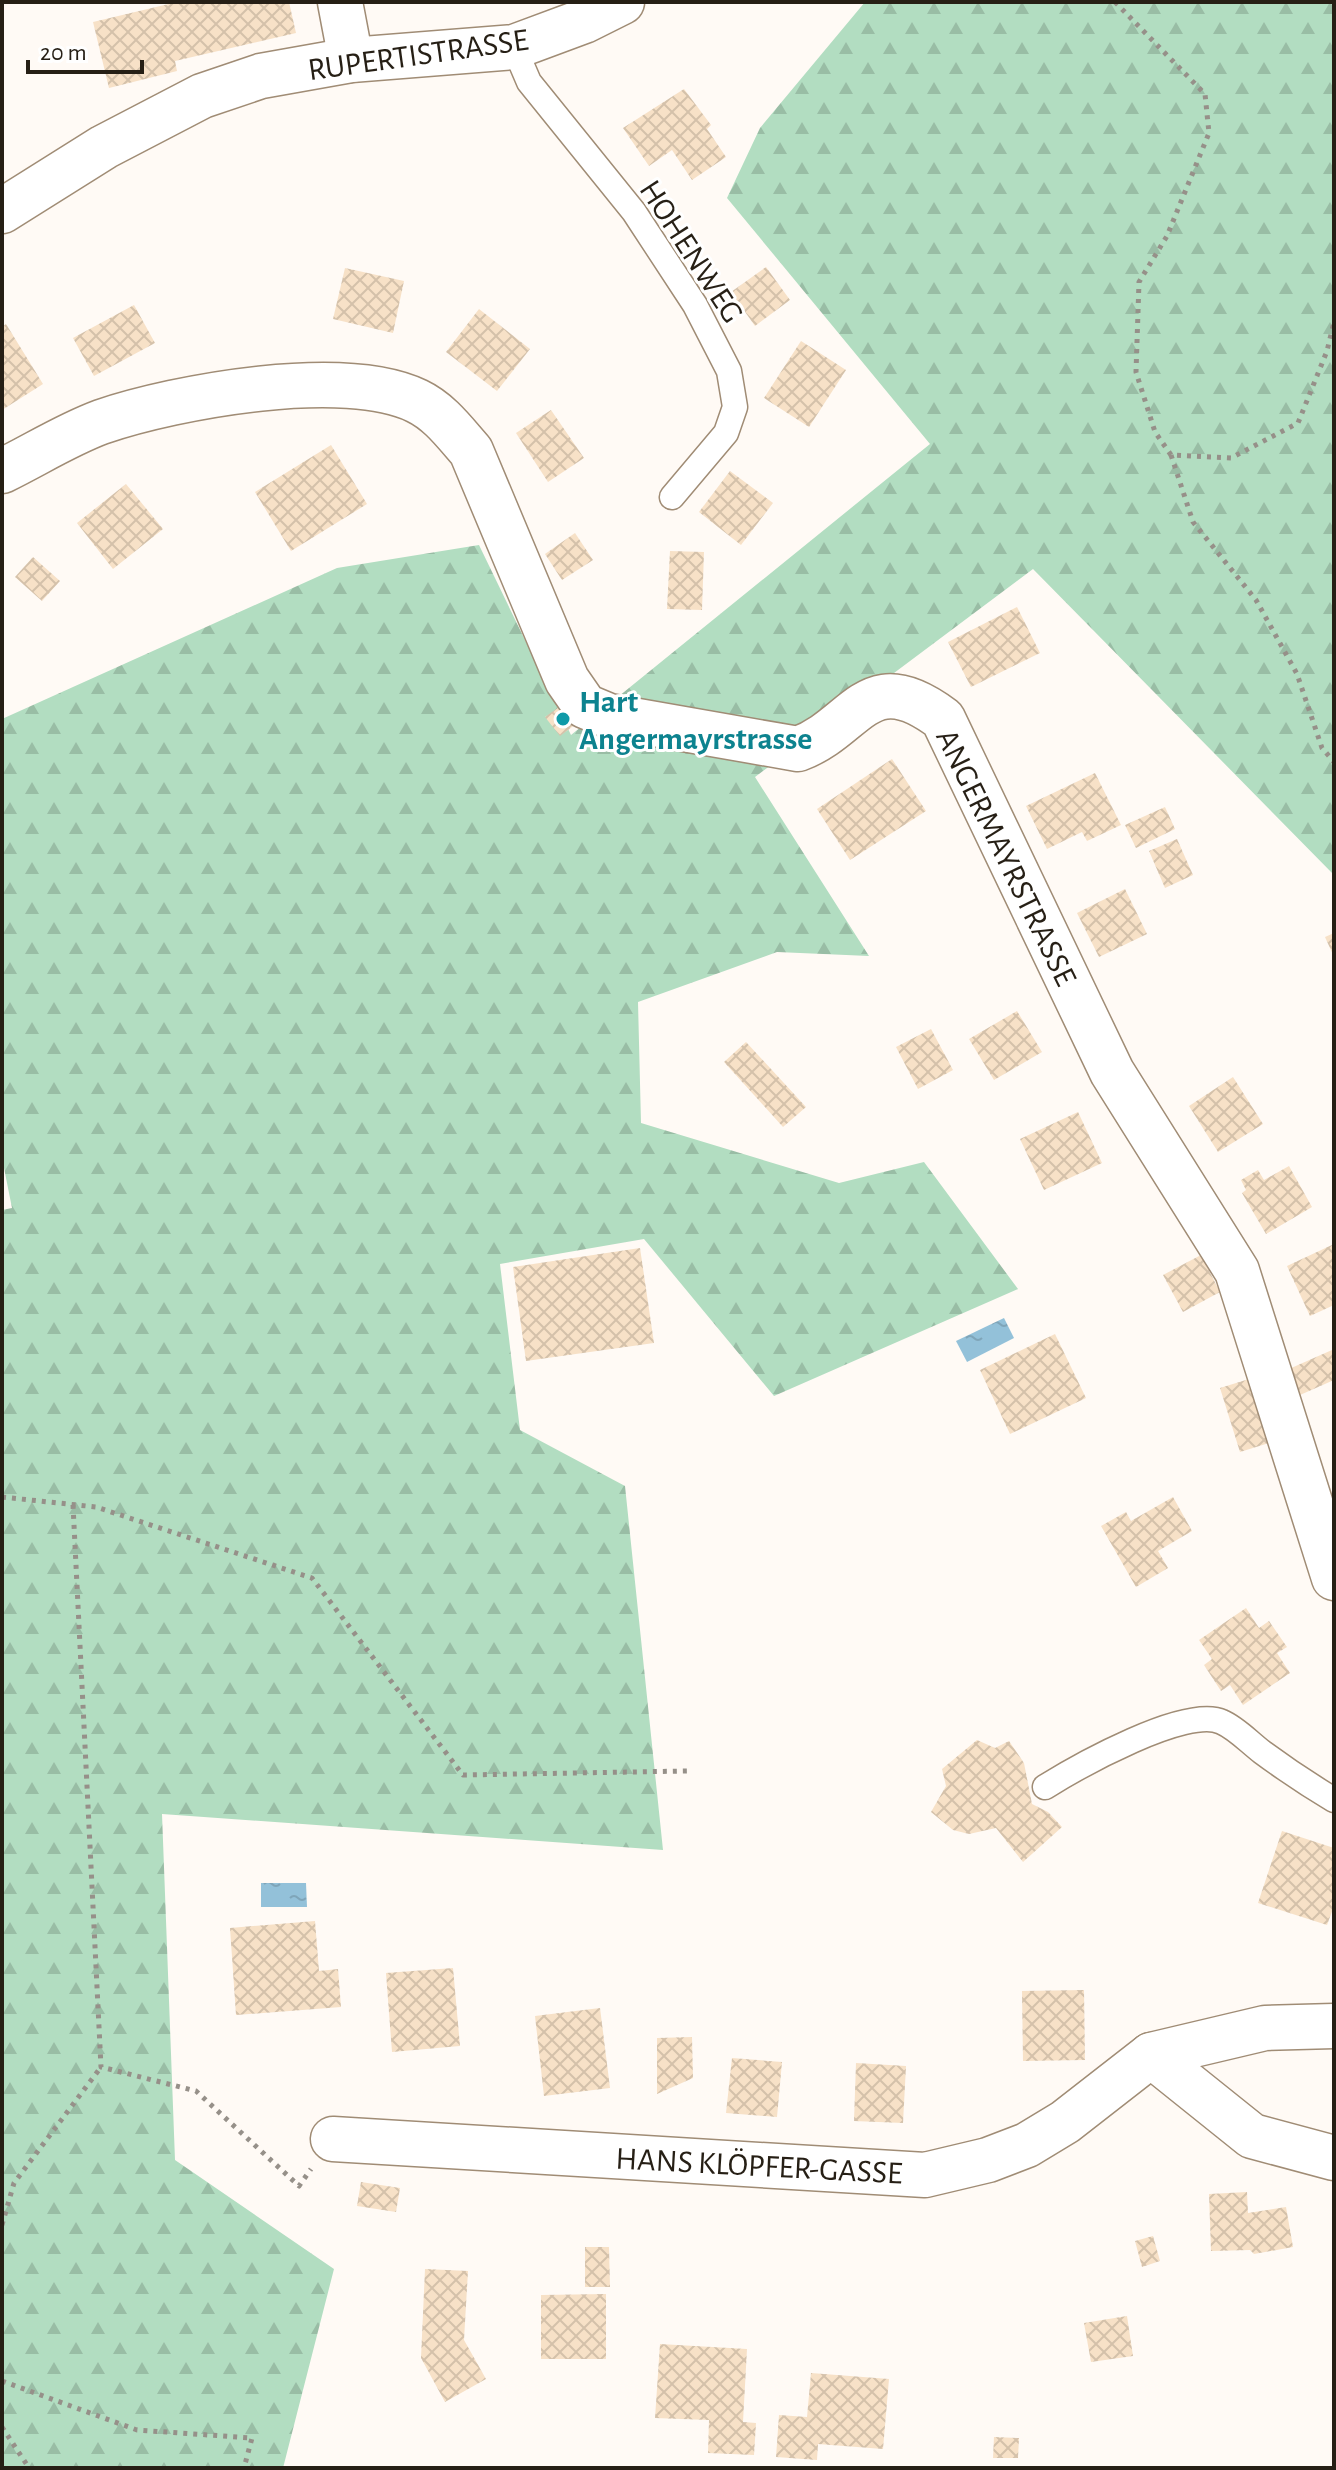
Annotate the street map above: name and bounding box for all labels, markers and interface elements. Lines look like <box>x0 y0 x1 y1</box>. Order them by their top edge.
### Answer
scale bar <box>28 24 142 74</box>
street label: RUPERTISTRASSE <box>306 24 530 86</box>
text: 20 m <box>40 41 87 65</box>
street label: HOHENWEG <box>633 174 749 329</box>
place label: Hart Angermayrstrasse <box>579 686 812 755</box>
marker: Hart Angermayrstrasse <box>554 710 572 728</box>
street label: ANGERMAYRSTRASSE <box>930 724 1082 991</box>
street label: HANS KLÖPFER-GASSE <box>615 2142 903 2189</box>

